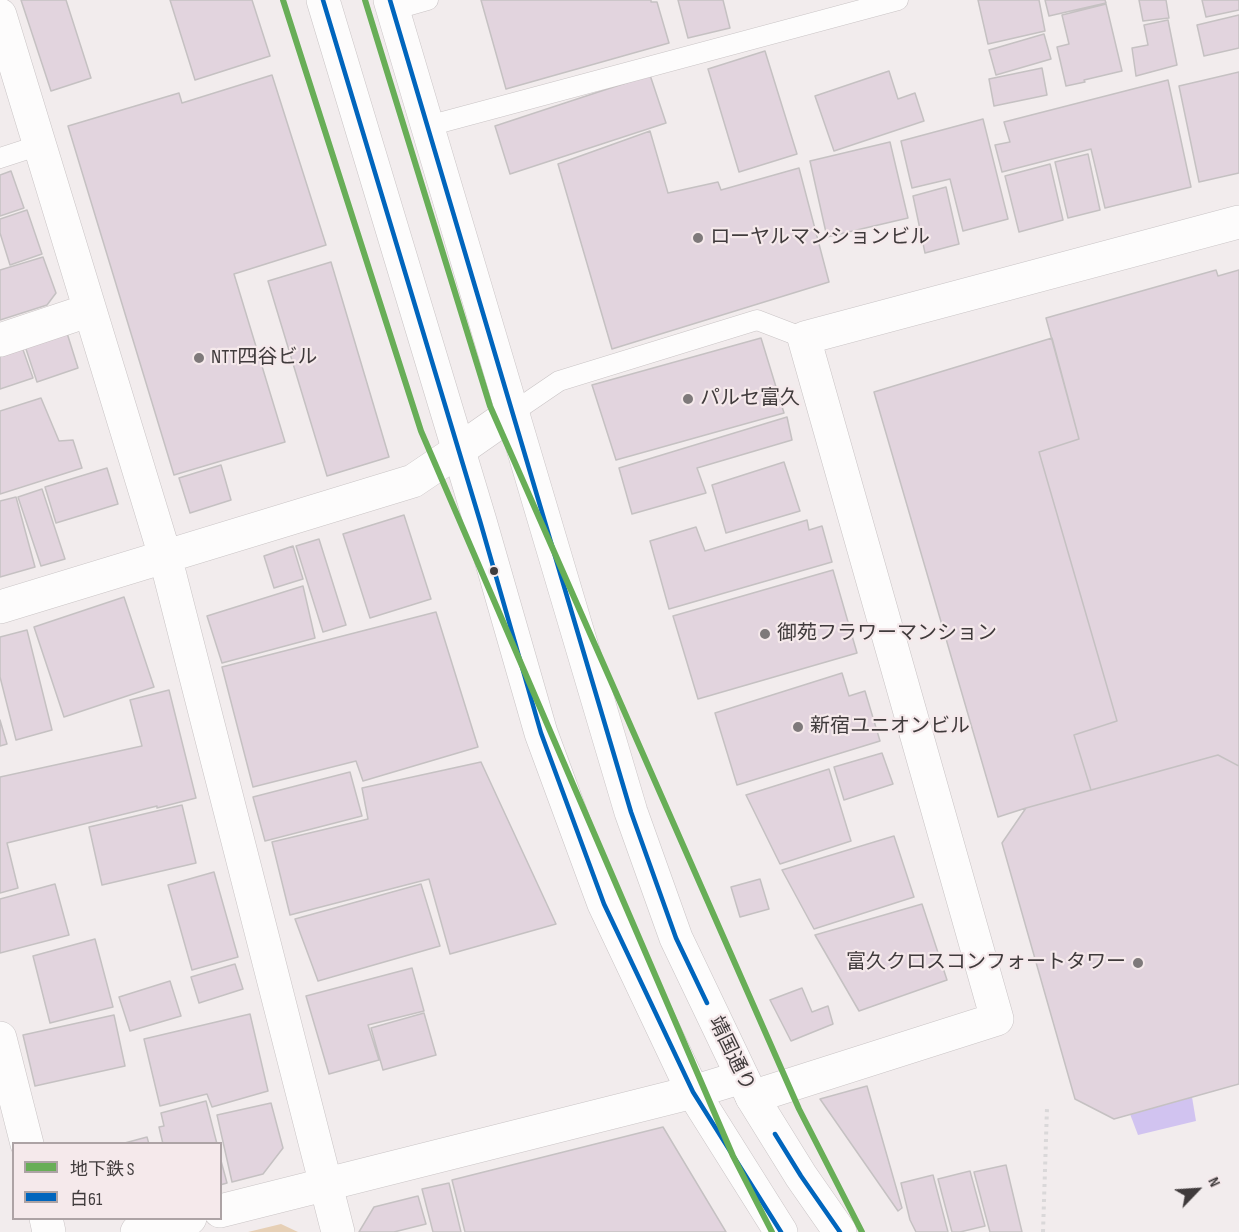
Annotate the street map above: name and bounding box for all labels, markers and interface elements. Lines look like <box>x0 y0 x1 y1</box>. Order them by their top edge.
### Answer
place label: ローヤルマンションビル <box>710 226 930 250</box>
marker: ローヤルマンションビル <box>691 231 705 245</box>
place label: NTT四谷ビル <box>211 346 318 370</box>
marker: NTT四谷ビル <box>192 351 206 365</box>
place label: パルセ富久 <box>700 387 800 411</box>
marker: パルセ富久 <box>681 392 695 406</box>
unlabelled marker <box>488 565 500 577</box>
place label: 御苑フラワーマンション <box>777 622 997 646</box>
marker: 御苑フラワーマンション <box>758 627 772 641</box>
place label: 新宿ユニオンビル <box>810 715 970 739</box>
marker: 新宿ユニオンビル <box>791 720 805 734</box>
place label: 富久クロスコンフォートタワー <box>846 951 1126 975</box>
marker: 富久クロスコンフォートタワー <box>1131 956 1145 970</box>
street label: 靖国通り <box>703 1013 759 1095</box>
legend <box>12 1142 222 1220</box>
text: 地下鉄 S <box>70 1159 135 1180</box>
north arrow <box>1167 1160 1227 1220</box>
text: N <box>1203 1174 1224 1190</box>
text: 白61 <box>70 1189 102 1210</box>

